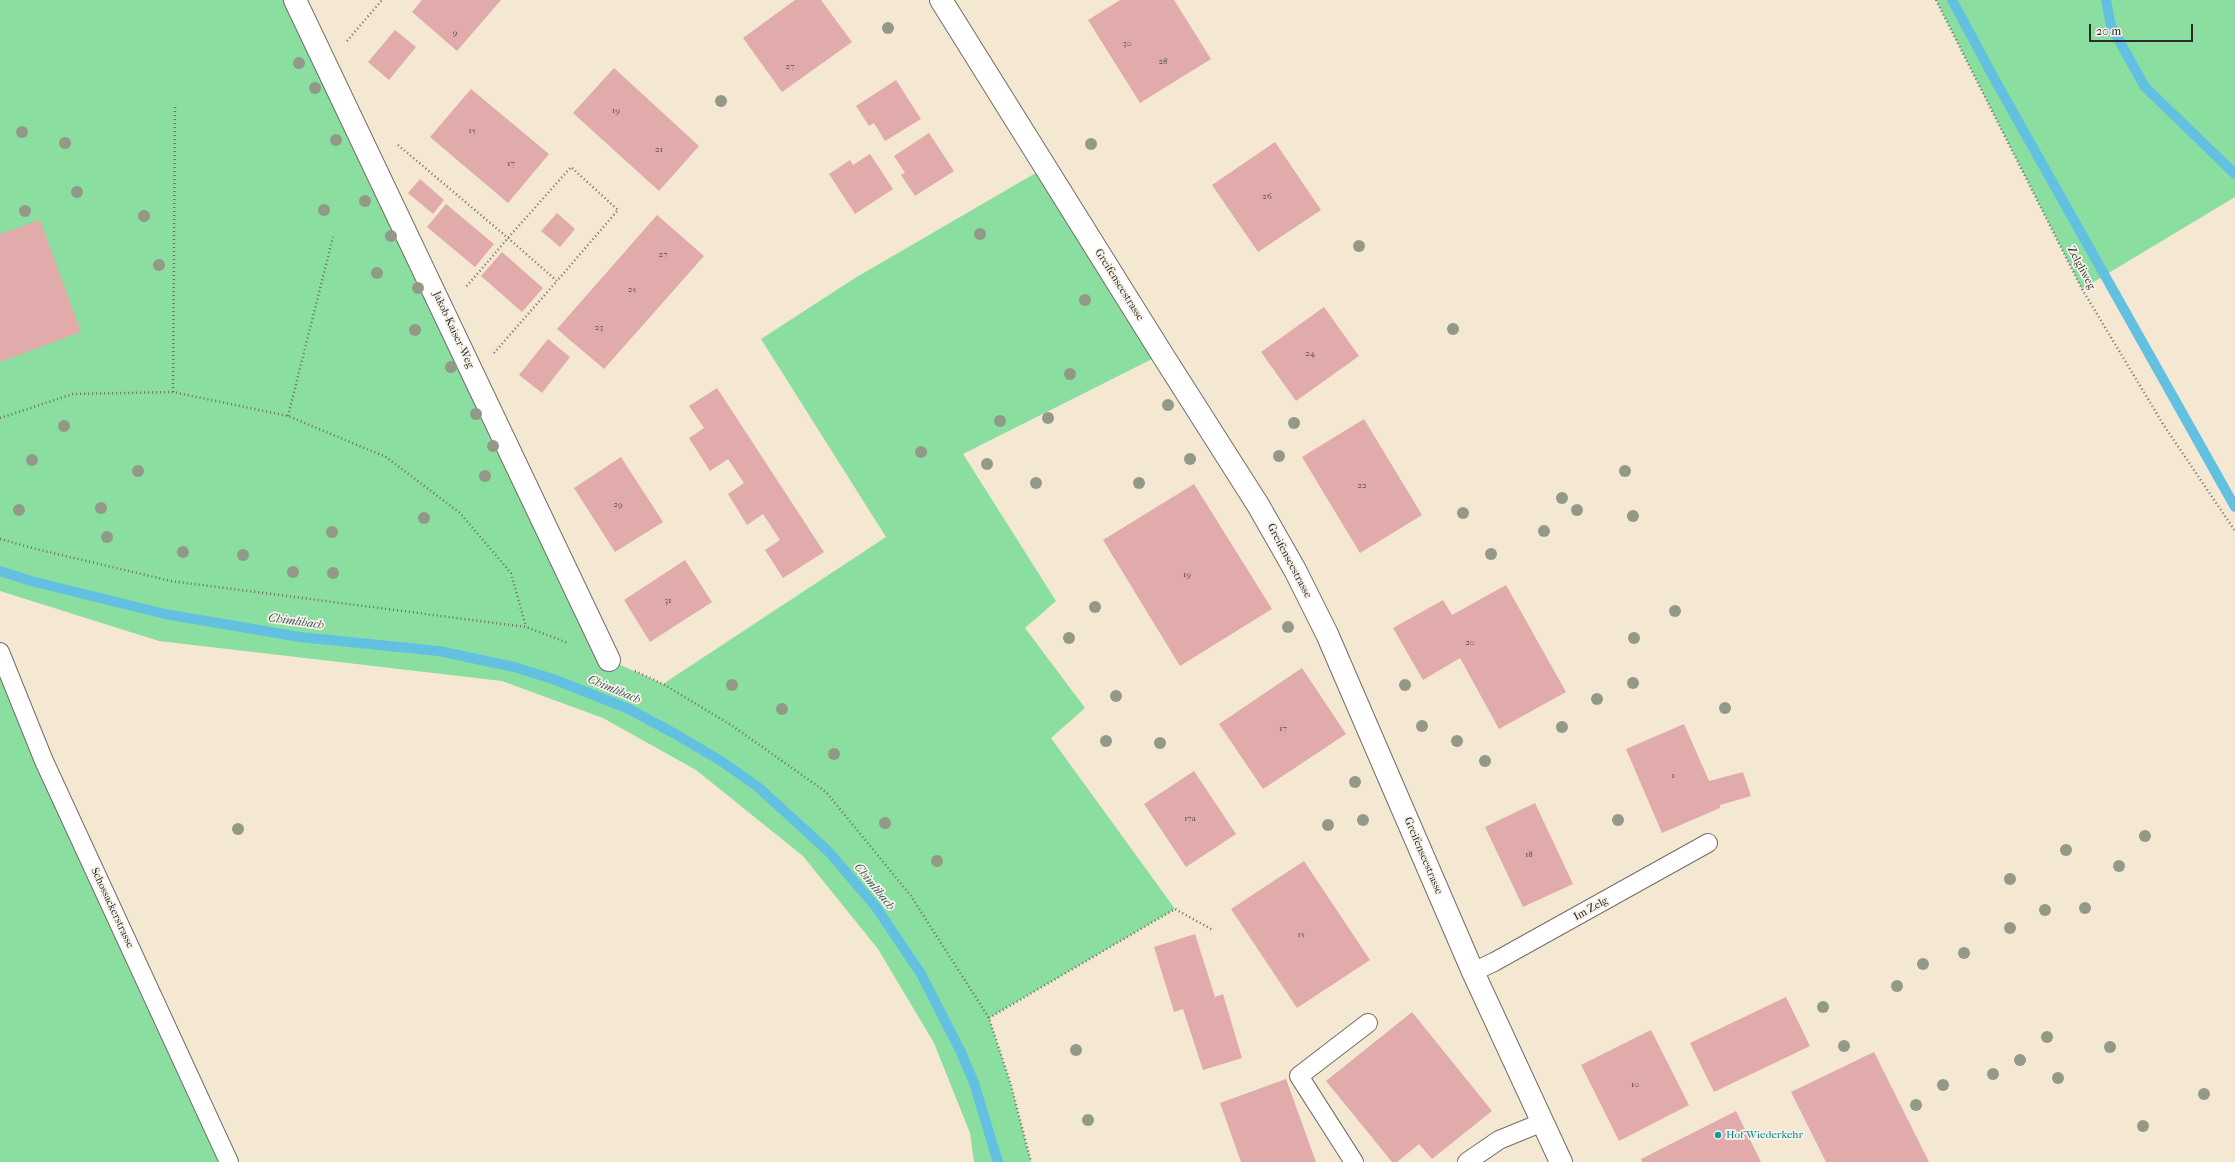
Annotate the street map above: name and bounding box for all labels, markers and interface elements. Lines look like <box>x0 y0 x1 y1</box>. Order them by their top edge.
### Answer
scale bar <box>2091 16 2195 42</box>
text: 20 m <box>2096 24 2121 38</box>
house number: 9 <box>453 28 457 38</box>
house number: 30 <box>1123 39 1131 49</box>
house number: 28 <box>1158 57 1168 67</box>
house number: 27 <box>786 62 794 72</box>
house number: 19 <box>612 106 620 116</box>
house number: 15 <box>468 126 476 136</box>
house number: 21 <box>655 145 663 155</box>
house number: 17 <box>507 159 515 169</box>
house number: 26 <box>1262 192 1272 202</box>
street label: Zelgliweg <box>2064 244 2098 292</box>
street label: Greifenseestrasse <box>1092 246 1146 324</box>
house number: 27 <box>659 250 667 260</box>
house number: 25 <box>628 285 636 295</box>
street label: Jakob-Kaiser-Weg <box>429 289 477 371</box>
house number: 23 <box>595 323 603 333</box>
house number: 24 <box>1305 349 1315 359</box>
house number: 22 <box>1357 481 1367 491</box>
house number: 29 <box>613 500 623 510</box>
street label: Greifenseestrasse <box>1264 521 1314 601</box>
house number: 19 <box>1183 570 1191 580</box>
house number: 31 <box>665 596 671 606</box>
water label: Chimlibach <box>267 611 325 633</box>
house number: 20 <box>1465 638 1475 648</box>
water label: Chimlibach <box>585 672 643 708</box>
house number: 17 <box>1279 724 1287 734</box>
house number: 1 <box>1671 771 1675 781</box>
house number: 17a <box>1184 814 1196 824</box>
street label: Greifenseestrasse <box>1401 815 1445 897</box>
house number: 18 <box>1525 850 1533 860</box>
water label: Chimlibach <box>851 861 897 913</box>
street label: Schossackerstrasse <box>88 866 136 950</box>
street label: Im Zelg <box>1571 894 1611 924</box>
house number: 15 <box>1297 930 1305 940</box>
house number: 10 <box>1631 1080 1639 1090</box>
place label: Hof Wiederkehr <box>1726 1128 1803 1142</box>
marker: Hof Wiederkehr <box>1713 1130 1723 1140</box>

